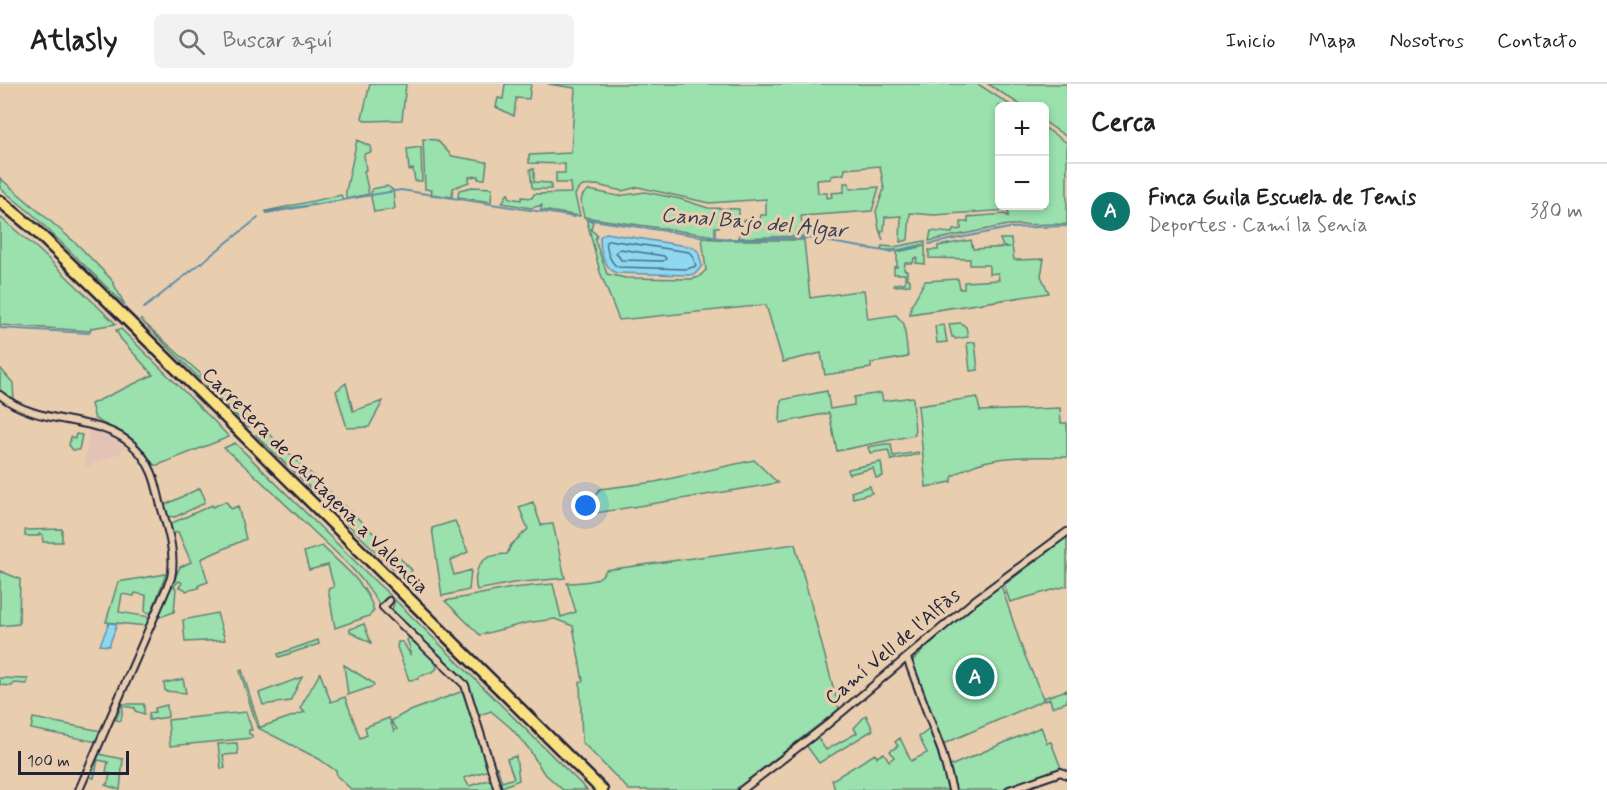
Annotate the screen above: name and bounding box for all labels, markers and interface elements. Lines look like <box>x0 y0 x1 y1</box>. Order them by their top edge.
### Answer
search box <box>154 14 574 68</box>
text: Atlasly <box>30 23 118 60</box>
icon: search <box>175 25 208 58</box>
text: Buscar aquí <box>223 27 333 55</box>
text: Inicio <box>1226 27 1276 55</box>
text: Mapa <box>1309 27 1356 55</box>
text: Nosotros <box>1389 27 1464 55</box>
text: Contacto <box>1497 27 1577 55</box>
map controls <box>995 102 1049 210</box>
button: + <box>995 102 1049 156</box>
text: Cerca <box>1091 106 1156 140</box>
button: − <box>995 156 1049 210</box>
text: Finca Guila Escuela de Tenis <box>1148 184 1416 212</box>
text: A <box>1104 198 1117 225</box>
text: 380 m <box>1530 198 1583 225</box>
water label: Canal Bajo del Algar <box>660 201 850 247</box>
text: Deportes · Camí la Senia <box>1148 212 1368 239</box>
street label: Carretera de Cartagena a Valencia <box>196 362 434 600</box>
your location <box>571 491 600 520</box>
street label: Camí Vell de l'Alfàs <box>820 582 967 712</box>
pin: A <box>956 654 994 700</box>
scale bar <box>18 748 129 776</box>
text: 100 m <box>27 751 70 772</box>

